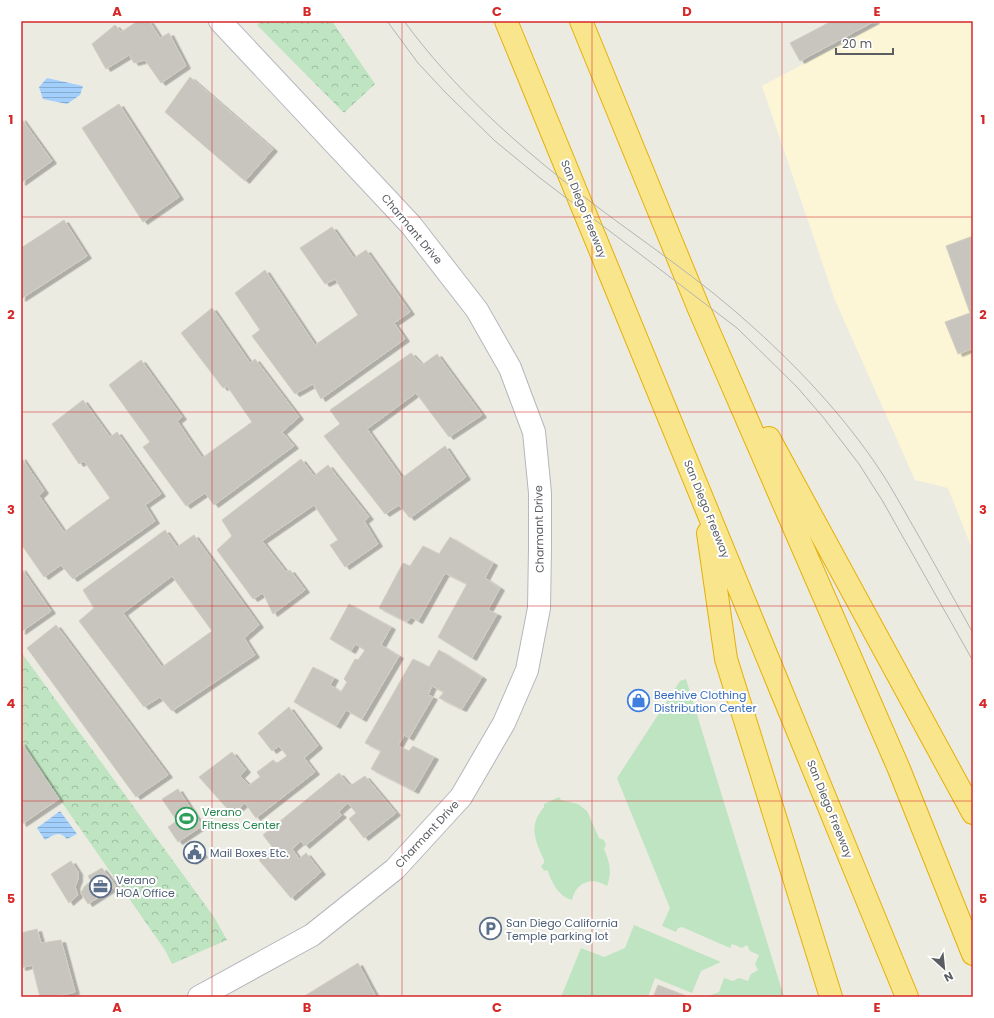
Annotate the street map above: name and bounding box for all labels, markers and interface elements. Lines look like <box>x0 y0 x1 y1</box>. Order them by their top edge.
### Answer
text: A <box>112 2 122 21</box>
text: B <box>303 2 312 21</box>
text: C <box>492 2 502 21</box>
text: D <box>682 2 692 21</box>
text: E <box>873 2 881 21</box>
scale bar <box>836 30 893 56</box>
text: 20 m <box>842 35 872 52</box>
text: 1 <box>9 110 13 129</box>
text: 1 <box>981 110 985 129</box>
street label: San Diego Freeway <box>557 158 611 261</box>
street label: Charmant Drive <box>378 190 446 268</box>
text: 2 <box>7 305 15 324</box>
text: 2 <box>979 305 987 324</box>
street label: San Diego Freeway <box>680 458 734 561</box>
street label: Charmant Drive <box>530 485 548 573</box>
text: 3 <box>7 500 15 519</box>
text: 3 <box>979 500 987 519</box>
place label: Beehive Clothing Distribution Center <box>654 687 757 716</box>
shop icon: Beehive Clothing Distribution Center <box>626 688 652 714</box>
text: 4 <box>7 694 16 713</box>
text: 4 <box>979 694 988 713</box>
street label: San Diego Freeway <box>803 758 857 861</box>
street label: Charmant Drive <box>391 796 463 871</box>
place label: Verano Fitness Center <box>202 804 280 833</box>
sports icon: Verano Fitness Center <box>173 805 199 831</box>
public building icon: Mail Boxes Etc. <box>181 840 207 866</box>
place label: Mail Boxes Etc. <box>210 845 288 861</box>
place label: Verano HOA Office <box>116 872 175 901</box>
office icon: Verano HOA Office <box>87 873 113 899</box>
text: 5 <box>7 889 15 908</box>
text: 5 <box>979 889 987 908</box>
place label: San Diego California Temple parking lot <box>506 915 618 944</box>
parking icon: San Diego California Temple parking lot <box>477 916 503 942</box>
north arrow <box>924 948 964 988</box>
text: N <box>941 968 956 986</box>
text: A <box>112 998 122 1017</box>
text: B <box>303 998 312 1017</box>
text: C <box>492 998 502 1017</box>
text: D <box>682 998 692 1017</box>
text: E <box>873 998 881 1017</box>

